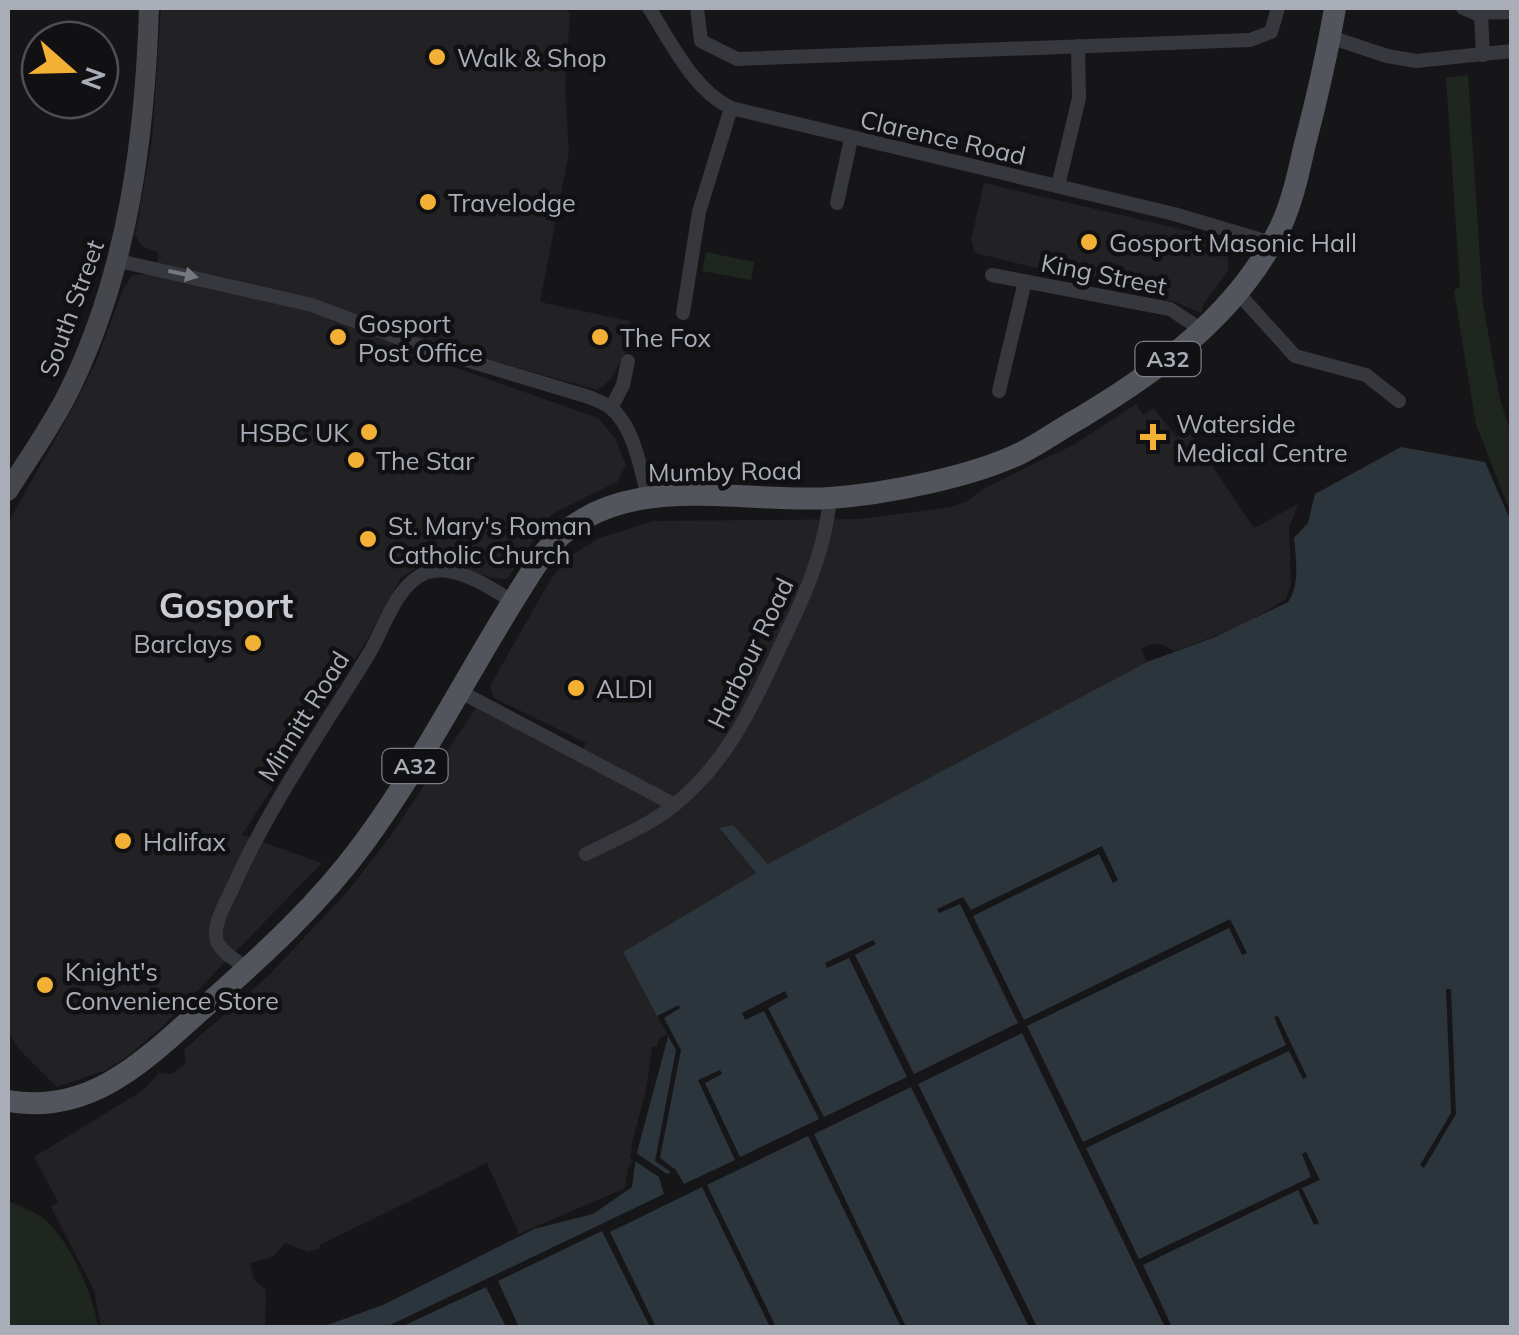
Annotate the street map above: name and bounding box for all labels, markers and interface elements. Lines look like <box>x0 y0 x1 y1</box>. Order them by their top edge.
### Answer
north arrow <box>20 20 120 120</box>
place label: Walk & Shop <box>457 42 607 73</box>
marker: Walk & Shop <box>426 46 448 68</box>
text: N <box>74 63 114 95</box>
street label: Clarence Road <box>857 103 1029 171</box>
place label: Travelodge <box>448 187 576 218</box>
marker: Travelodge <box>417 191 439 213</box>
place label: Gosport Masonic Hall <box>1109 227 1357 258</box>
marker: Gosport Masonic Hall <box>1078 231 1100 253</box>
street label: South Street <box>32 235 110 381</box>
street label: King Street <box>1039 247 1170 301</box>
one-way arrow <box>168 266 199 282</box>
place label: Gosport Post Office <box>358 308 483 368</box>
place label: The Fox <box>620 322 711 353</box>
marker: Gosport Post Office <box>327 326 349 348</box>
marker: The Fox <box>589 326 611 348</box>
road number: A32 <box>1136 342 1200 376</box>
place label: Waterside Medical Centre <box>1176 408 1348 468</box>
place label: HSBC UK <box>240 417 350 448</box>
marker: HSBC UK <box>358 421 380 443</box>
marker: Waterside Medical Centre <box>1140 424 1166 450</box>
place label: The Star <box>376 445 474 476</box>
marker: The Star <box>345 449 367 471</box>
street label: Mumby Road <box>648 454 802 488</box>
place label: St. Mary's Roman Catholic Church <box>388 510 592 570</box>
marker: St. Mary's Roman Catholic Church <box>357 528 379 550</box>
street label: Harbour Road <box>700 573 800 733</box>
district label: Gosport <box>159 583 293 627</box>
place label: Barclays <box>133 628 233 659</box>
marker: Barclays <box>242 632 264 654</box>
street label: Minnitt Road <box>251 645 355 787</box>
place label: ALDI <box>596 673 653 704</box>
marker: ALDI <box>565 677 587 699</box>
road number: A32 <box>382 749 448 783</box>
place label: Halifax <box>143 826 226 857</box>
marker: Halifax <box>112 830 134 852</box>
place label: Knight's Convenience Store <box>65 956 279 1016</box>
marker: Knight's Convenience Store <box>34 974 56 996</box>

